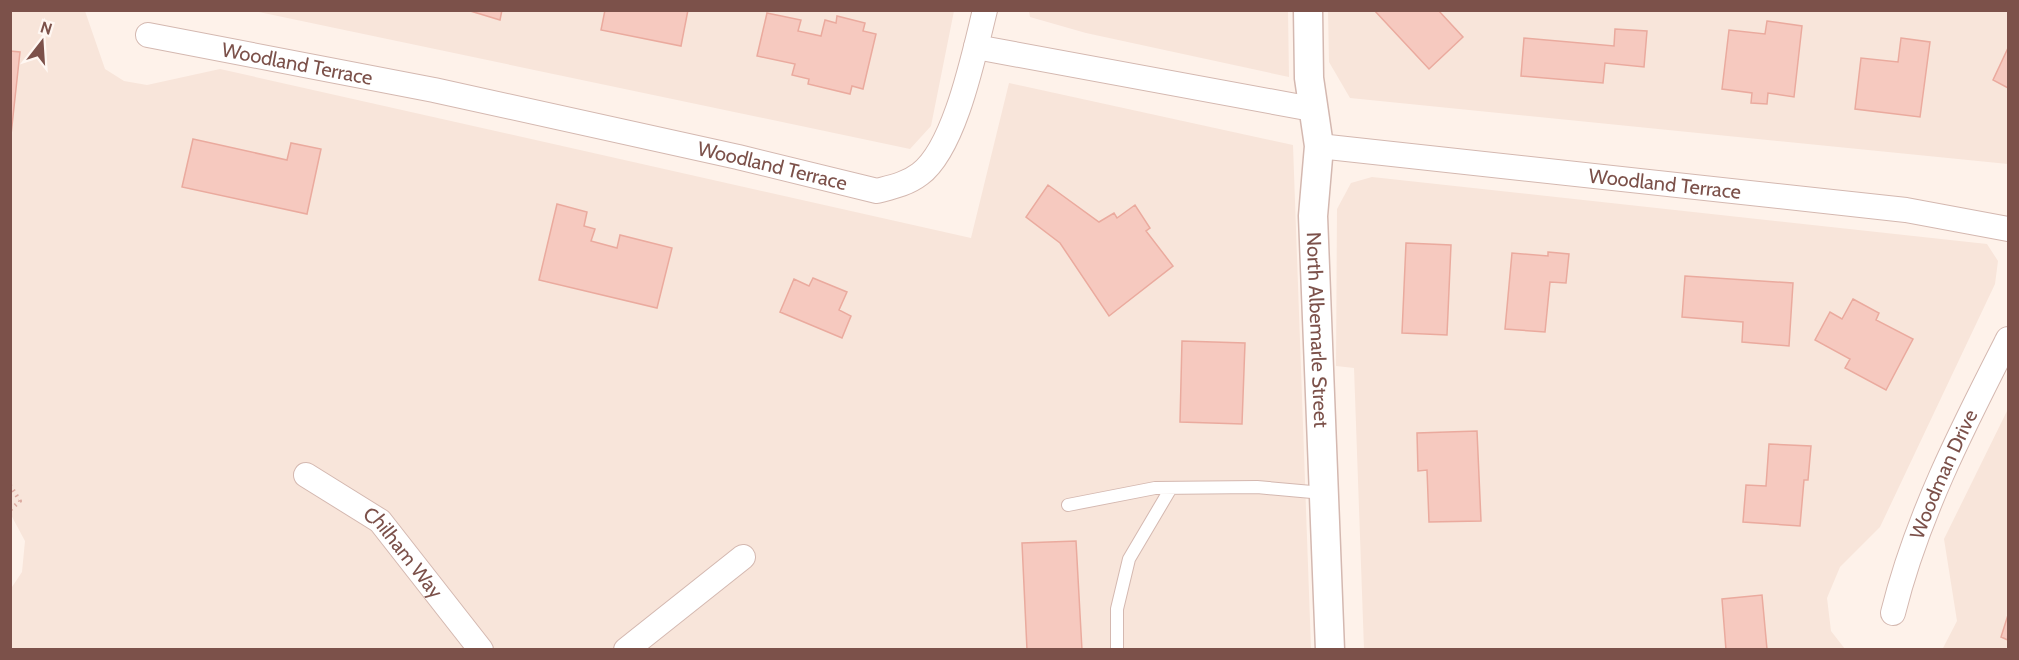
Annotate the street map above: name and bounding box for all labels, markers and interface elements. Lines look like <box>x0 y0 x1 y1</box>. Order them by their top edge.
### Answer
north arrow <box>12 12 72 72</box>
text: N <box>38 17 54 39</box>
street label: Woodland Terrace <box>220 37 375 90</box>
street label: Woodland Terrace <box>695 136 850 195</box>
street label: Woodland Terrace <box>1588 163 1742 204</box>
street label: North Albemarle Street <box>1302 232 1333 428</box>
street label: Woodman Drive <box>1905 405 1983 542</box>
street label: Chilham Way <box>359 502 448 603</box>

